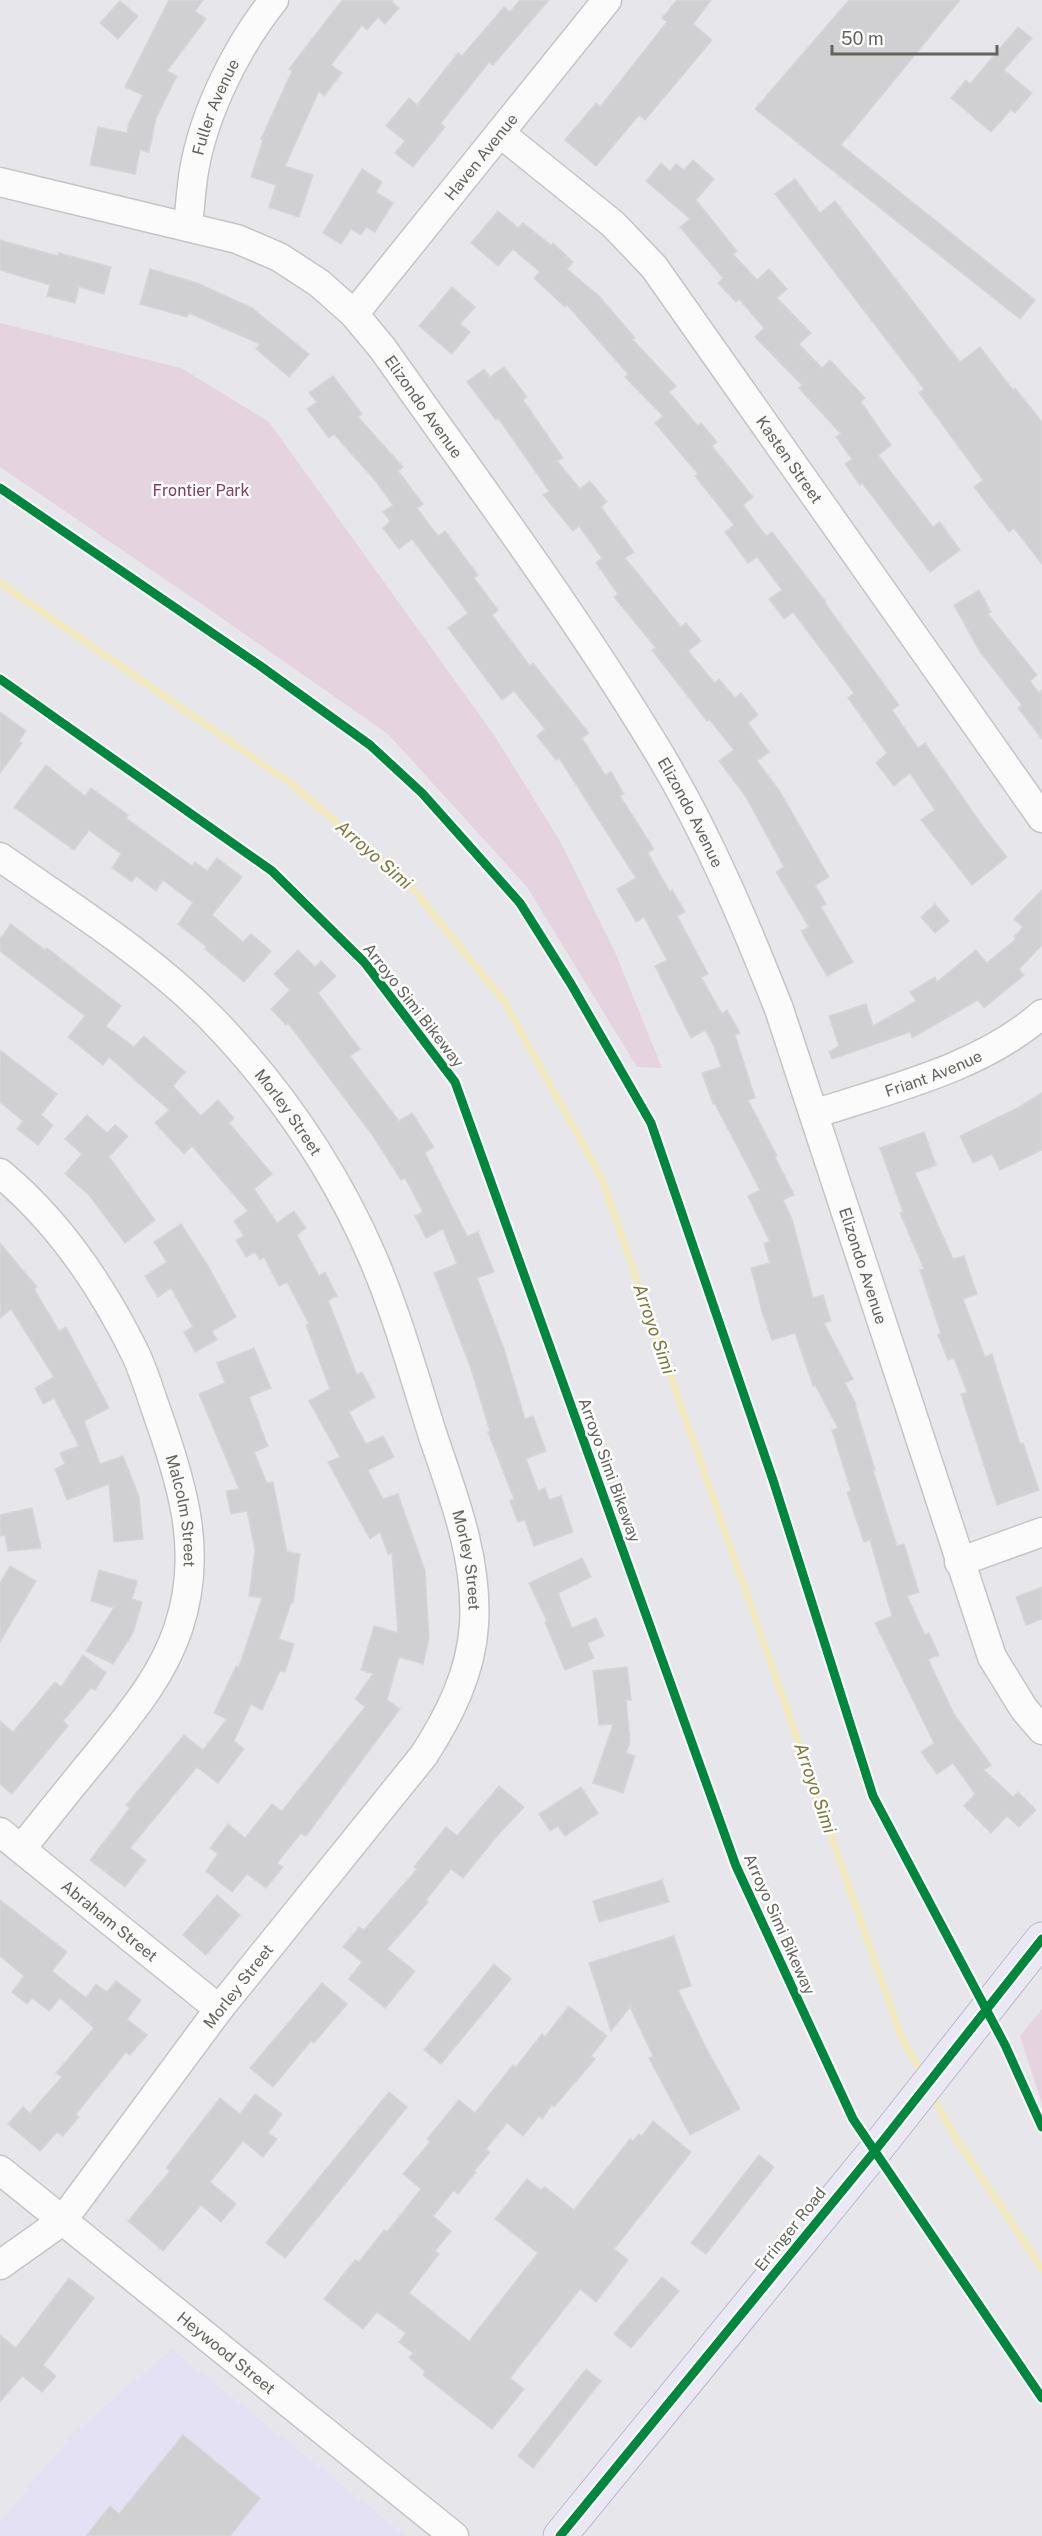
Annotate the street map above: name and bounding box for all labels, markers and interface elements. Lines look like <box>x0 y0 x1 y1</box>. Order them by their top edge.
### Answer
scale bar <box>832 18 997 56</box>
text: 50 m <box>841 28 884 49</box>
street label: Fuller Avenue <box>189 56 243 157</box>
street label: Haven Avenue <box>440 110 522 204</box>
street label: Elizondo Avenue <box>380 352 467 462</box>
street label: Kasten Street <box>752 412 826 507</box>
park label: Frontier Park <box>152 481 250 500</box>
street label: Elizondo Avenue <box>654 754 727 871</box>
water label: Arroyo Simi <box>332 816 417 894</box>
street label: Arroyo Simi Bikeway <box>359 940 468 1071</box>
street label: Friant Avenue <box>882 1046 985 1101</box>
street label: Morley Street <box>251 1065 325 1159</box>
street label: Elizondo Avenue <box>835 1205 891 1327</box>
water label: Arroyo Simi <box>629 1281 680 1377</box>
street label: Arroyo Simi Bikeway <box>575 1395 645 1545</box>
street label: Malcolm Street <box>162 1452 199 1567</box>
street label: Morley Street <box>448 1508 483 1611</box>
water label: Arroyo Simi <box>790 1740 841 1836</box>
street label: Arroyo Simi Bikeway <box>740 1851 819 1998</box>
street label: Abraham Street <box>57 1876 161 1966</box>
street label: Morley Street <box>200 1940 277 2032</box>
street label: Erringer Road <box>751 2184 830 2275</box>
street label: Heywood Street <box>173 2308 279 2398</box>

